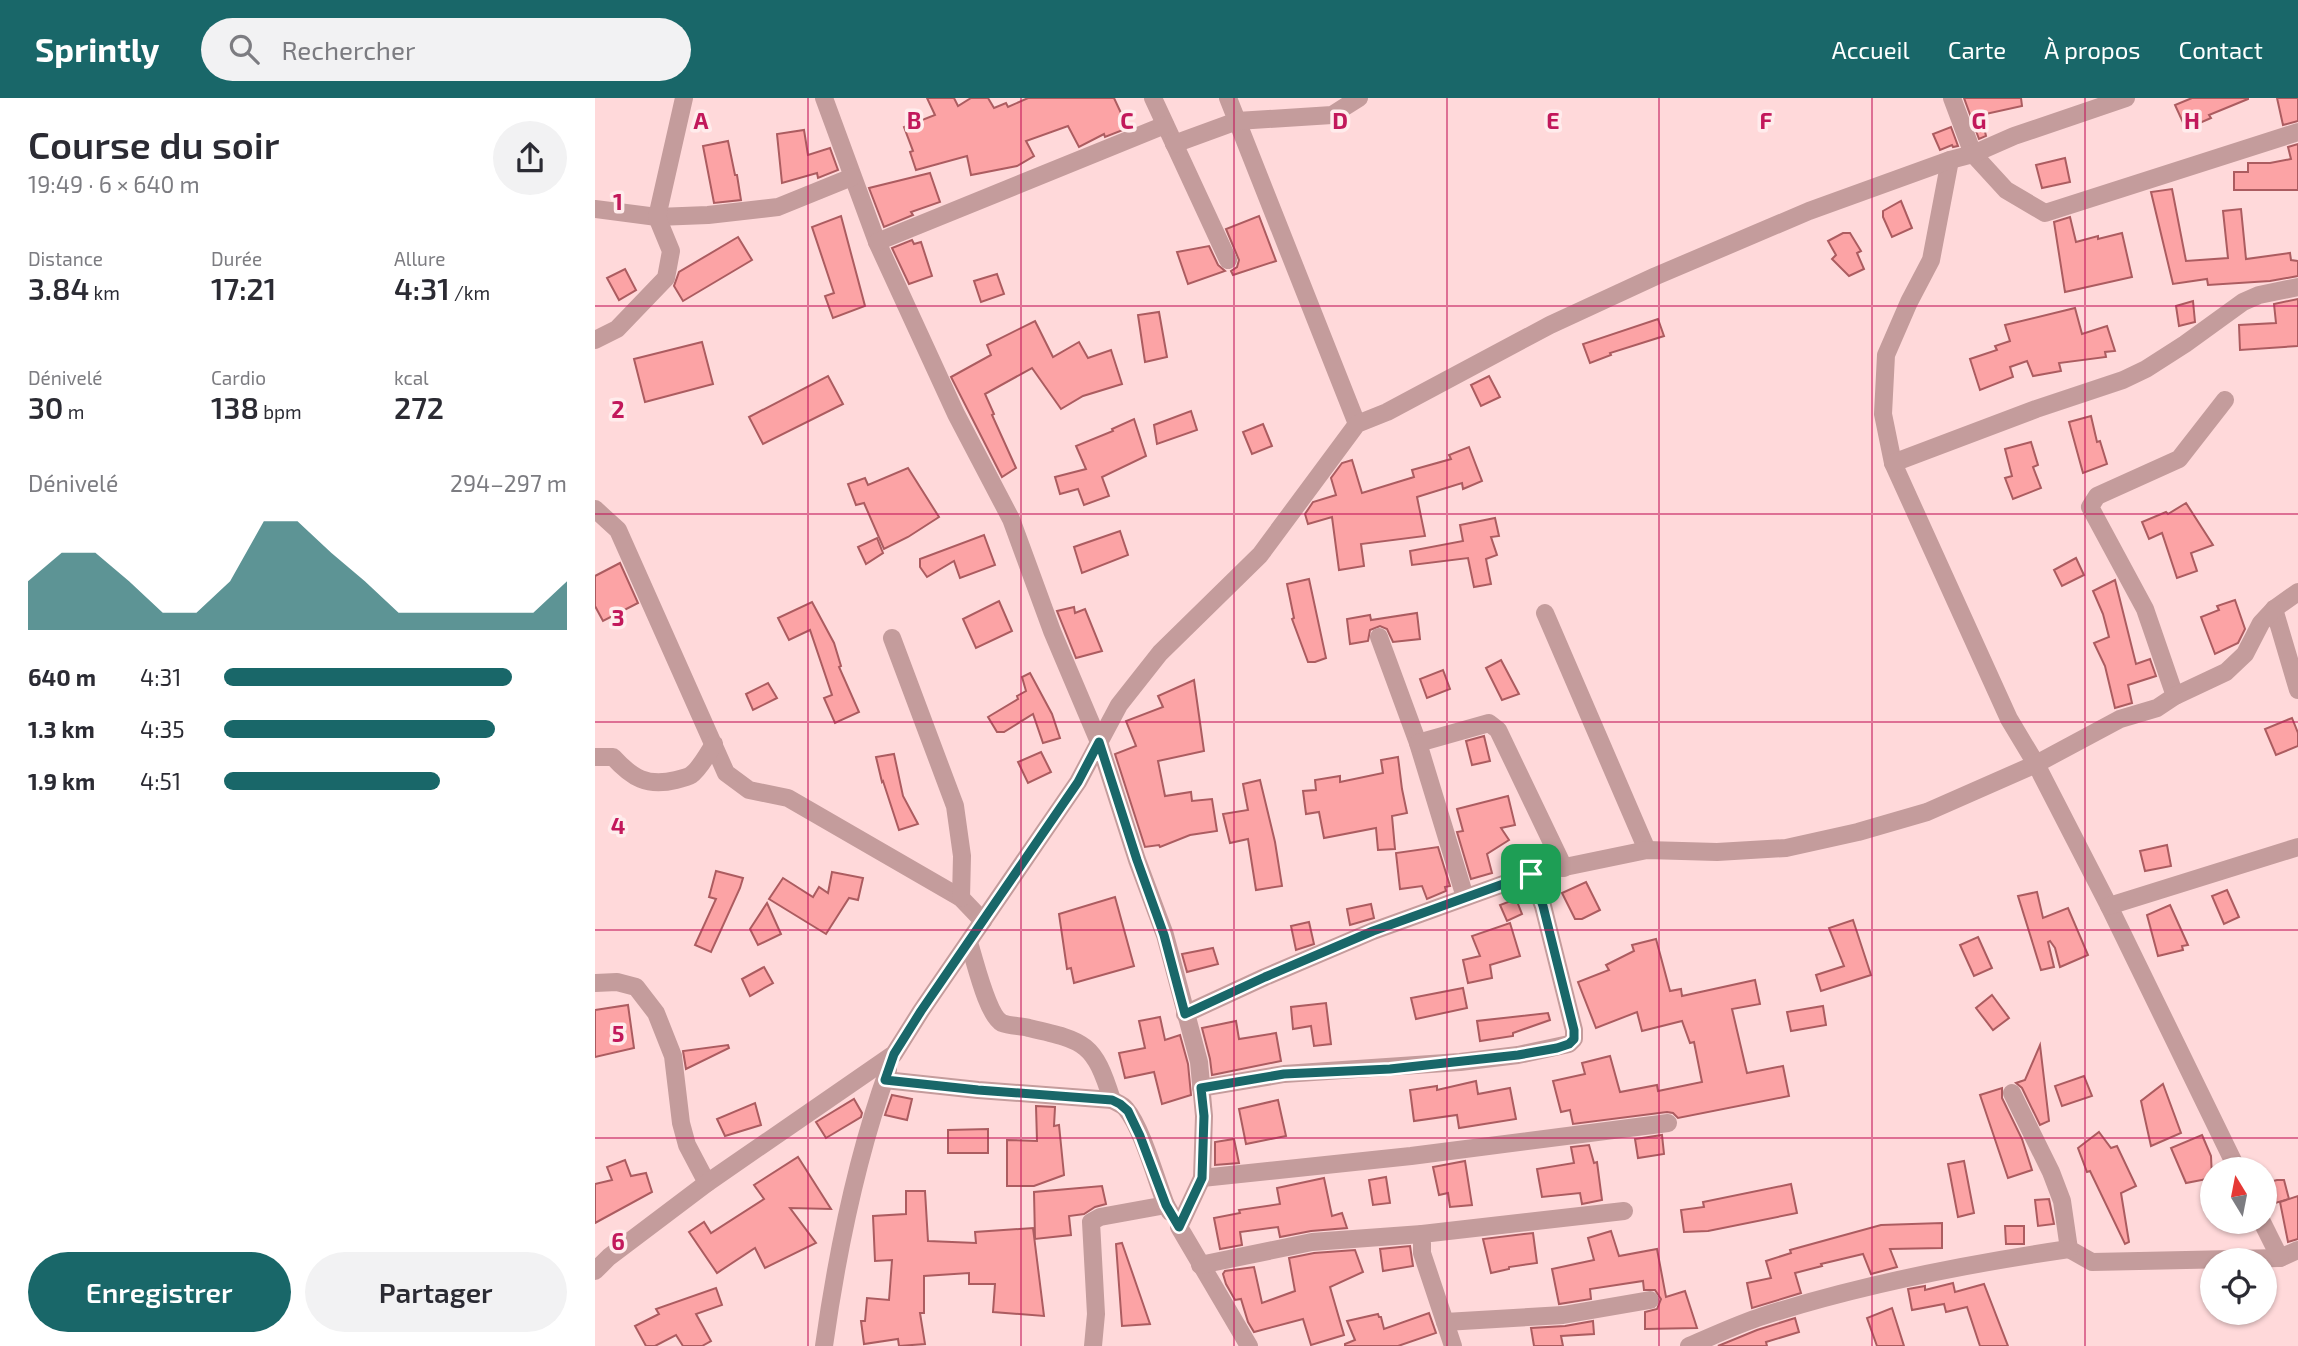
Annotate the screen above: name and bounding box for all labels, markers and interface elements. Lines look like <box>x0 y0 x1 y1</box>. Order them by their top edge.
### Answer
search box <box>201 18 691 81</box>
text: Sprintly <box>35 29 159 69</box>
icon: search <box>225 30 263 68</box>
text: Rechercher <box>281 34 415 65</box>
text: Accueil <box>1832 35 1910 64</box>
text: Carte <box>1948 35 2006 64</box>
text: À propos <box>2044 35 2141 64</box>
text: Contact <box>2179 35 2263 64</box>
text: A <box>693 106 709 134</box>
text: B <box>907 106 921 134</box>
text: C <box>1120 106 1134 134</box>
text: D <box>1332 106 1348 134</box>
text: E <box>1546 106 1560 134</box>
text: F <box>1760 106 1773 134</box>
text: G <box>1972 106 1986 134</box>
text: H <box>2184 106 2200 134</box>
text: Course du soir <box>28 121 280 167</box>
button: share <box>493 121 567 195</box>
text: 19:49 · 6 × 640 m <box>28 170 200 198</box>
text: 1 <box>613 187 623 215</box>
text: Distance <box>28 247 103 270</box>
text: Durée <box>211 247 262 270</box>
text: Allure <box>394 247 446 270</box>
text: 3.84 <box>28 270 89 306</box>
text: 17:21 <box>211 270 276 306</box>
text: 4:31 <box>394 270 450 306</box>
text: km <box>89 281 120 304</box>
text: /km <box>450 281 490 304</box>
text: Dénivelé <box>28 366 103 389</box>
text: Cardio <box>211 366 266 389</box>
text: kcal <box>394 366 429 389</box>
text: 30 <box>28 389 63 425</box>
text: 138 <box>211 389 259 425</box>
text: 272 <box>394 389 444 425</box>
text: 2 <box>611 395 625 423</box>
text: m <box>63 400 84 423</box>
text: bpm <box>259 400 302 423</box>
text: Dénivelé <box>28 469 118 497</box>
text: 294–297 m <box>450 469 567 497</box>
text: 3 <box>611 603 625 631</box>
text: 640 m <box>28 663 96 691</box>
text: 4:31 <box>140 663 182 691</box>
text: 1.3 km <box>28 715 95 743</box>
text: 4:35 <box>140 715 185 743</box>
text: 1.9 km <box>28 767 95 795</box>
text: 4:51 <box>140 767 181 795</box>
text: 4 <box>611 811 625 839</box>
pin <box>1501 844 1561 904</box>
icon: arrive <box>1512 855 1550 893</box>
text: 5 <box>612 1019 624 1047</box>
north arrow <box>2200 1157 2277 1234</box>
map controls <box>2200 1157 2277 1325</box>
text: 6 <box>611 1227 625 1255</box>
button: locate <box>2200 1248 2277 1325</box>
button: Enregistrer <box>28 1252 291 1332</box>
button: Partager <box>305 1252 567 1332</box>

